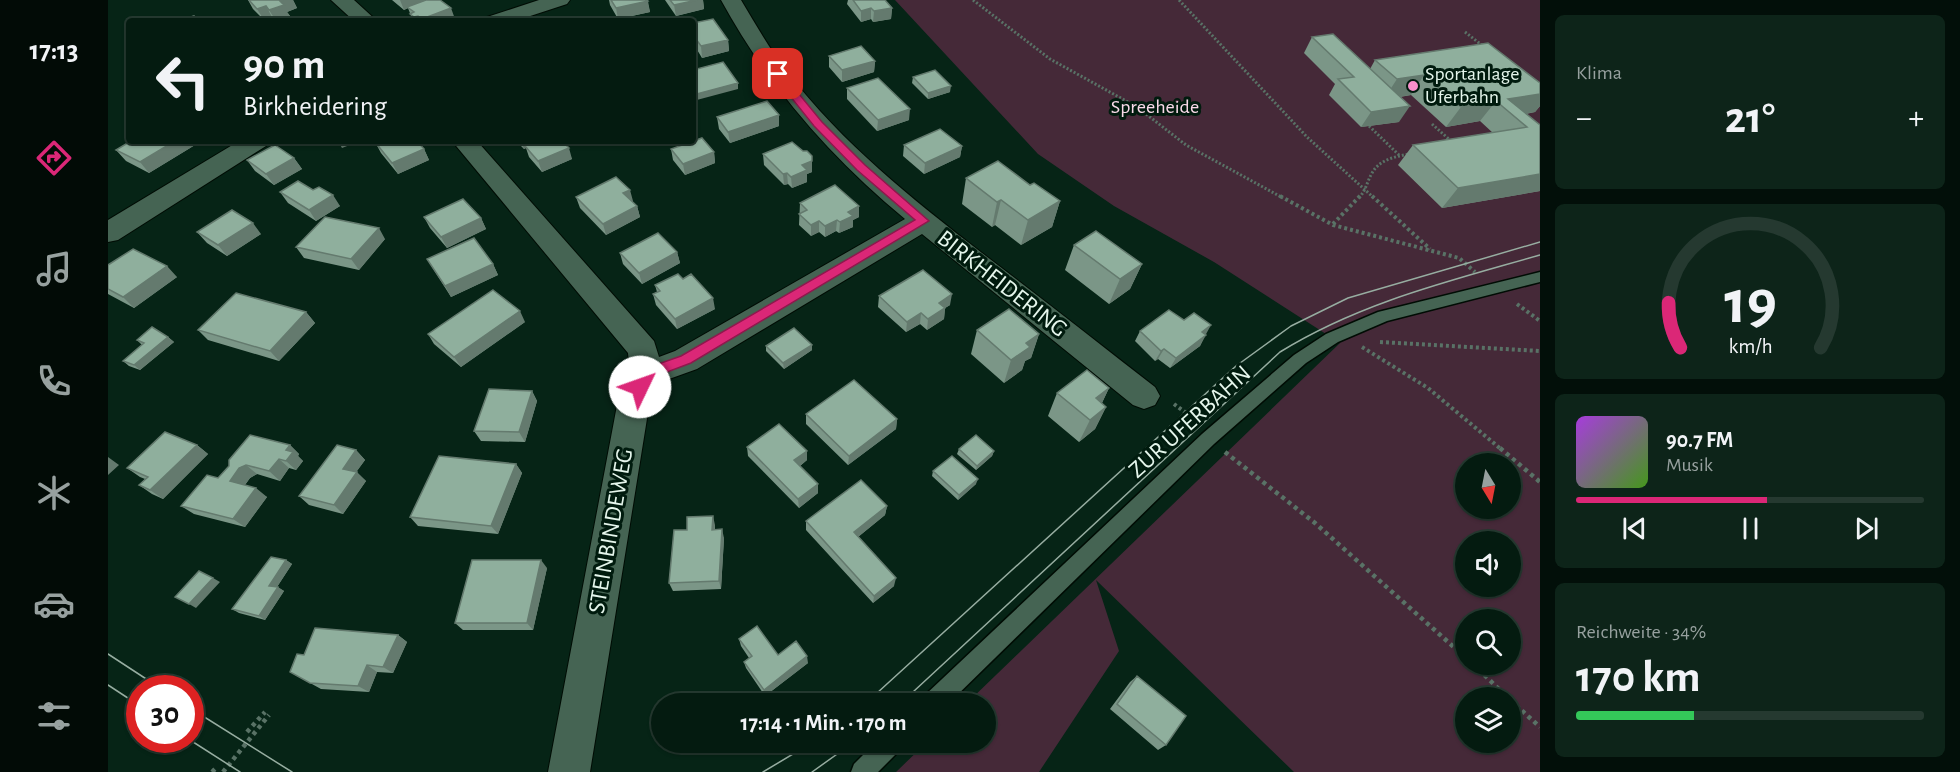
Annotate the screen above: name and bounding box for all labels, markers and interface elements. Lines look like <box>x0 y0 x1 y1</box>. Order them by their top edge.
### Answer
text: 17:13 <box>30 37 78 64</box>
icon: left <box>144 42 222 120</box>
text: 90 m <box>243 44 325 86</box>
pin <box>752 48 803 99</box>
icon: arrive <box>761 57 794 90</box>
text: Klima <box>1576 63 1622 83</box>
place label: Sportanlage Uferbahn <box>1425 64 1520 107</box>
marker: Sportanlage Uferbahn <box>1406 79 1420 93</box>
text: Birkheidering <box>243 93 387 120</box>
text: 21° <box>1725 96 1775 141</box>
park label: Spreeheide <box>1111 97 1199 117</box>
text: − <box>1576 102 1592 135</box>
text: + <box>1908 102 1924 135</box>
icon: directions <box>33 137 75 179</box>
street label: BIRKHEIDERING <box>933 226 1071 342</box>
icon: music <box>33 248 75 290</box>
text: 19 <box>1724 273 1776 335</box>
text: km/h <box>1728 337 1772 358</box>
position arrow <box>608 355 672 419</box>
icon: phone <box>33 360 75 402</box>
street label: ZUR UFERBAHN <box>1124 361 1256 483</box>
text: 90.7 FM <box>1666 429 1733 451</box>
street label: STEINBINDEWEG <box>585 447 637 615</box>
north arrow <box>1455 453 1521 519</box>
map controls <box>1455 453 1521 753</box>
text: Musik <box>1666 455 1713 475</box>
icon: climate <box>33 472 75 514</box>
icon: previous <box>1618 512 1651 545</box>
icon: pause <box>1734 512 1767 545</box>
icon: next <box>1850 512 1883 545</box>
button: sound <box>1455 531 1521 597</box>
icon: car <box>33 583 75 625</box>
button: search <box>1455 609 1521 675</box>
text: Reichweite · 34% <box>1576 622 1706 642</box>
text: 170 km <box>1576 655 1700 700</box>
speed limit sign: 30 <box>126 675 204 753</box>
button: layers <box>1455 687 1521 753</box>
icon: filters <box>33 695 75 737</box>
text: 17:14 · 1 Min. · 170 m <box>741 712 906 734</box>

